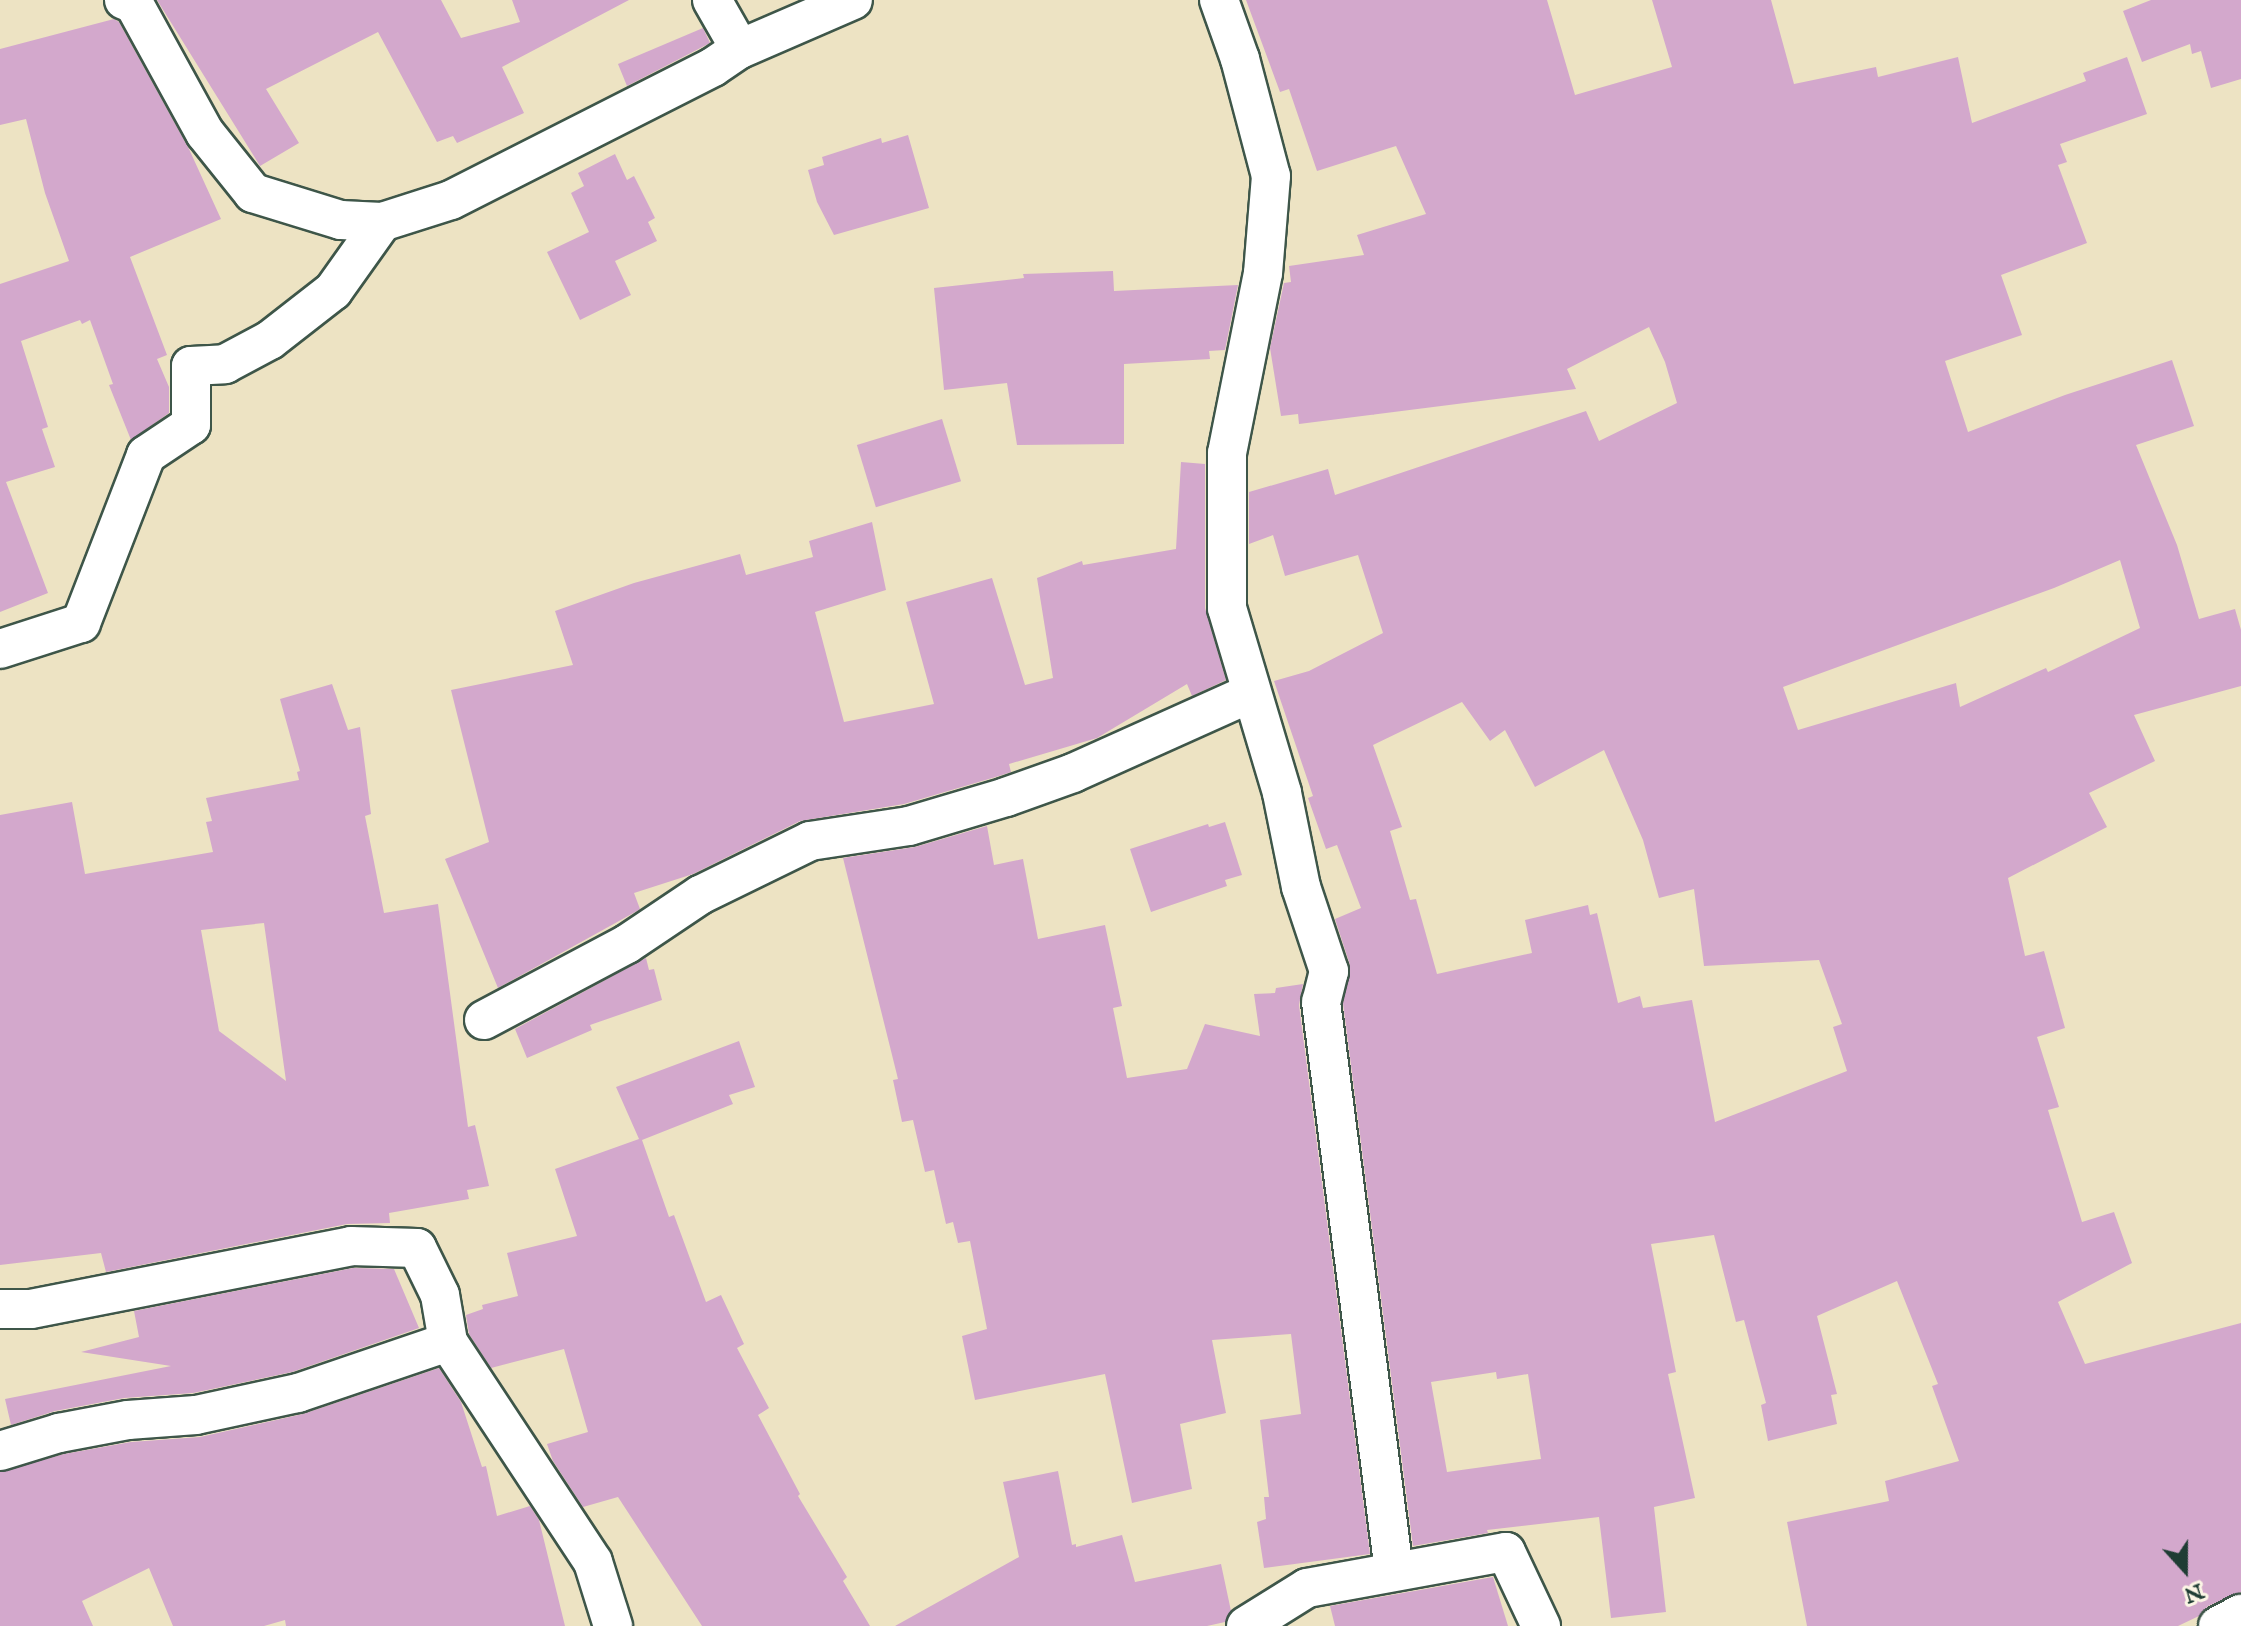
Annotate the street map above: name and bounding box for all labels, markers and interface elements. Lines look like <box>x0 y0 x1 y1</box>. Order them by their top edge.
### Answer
north arrow <box>2145 1530 2225 1610</box>
text: N <box>2180 1576 2208 1609</box>

